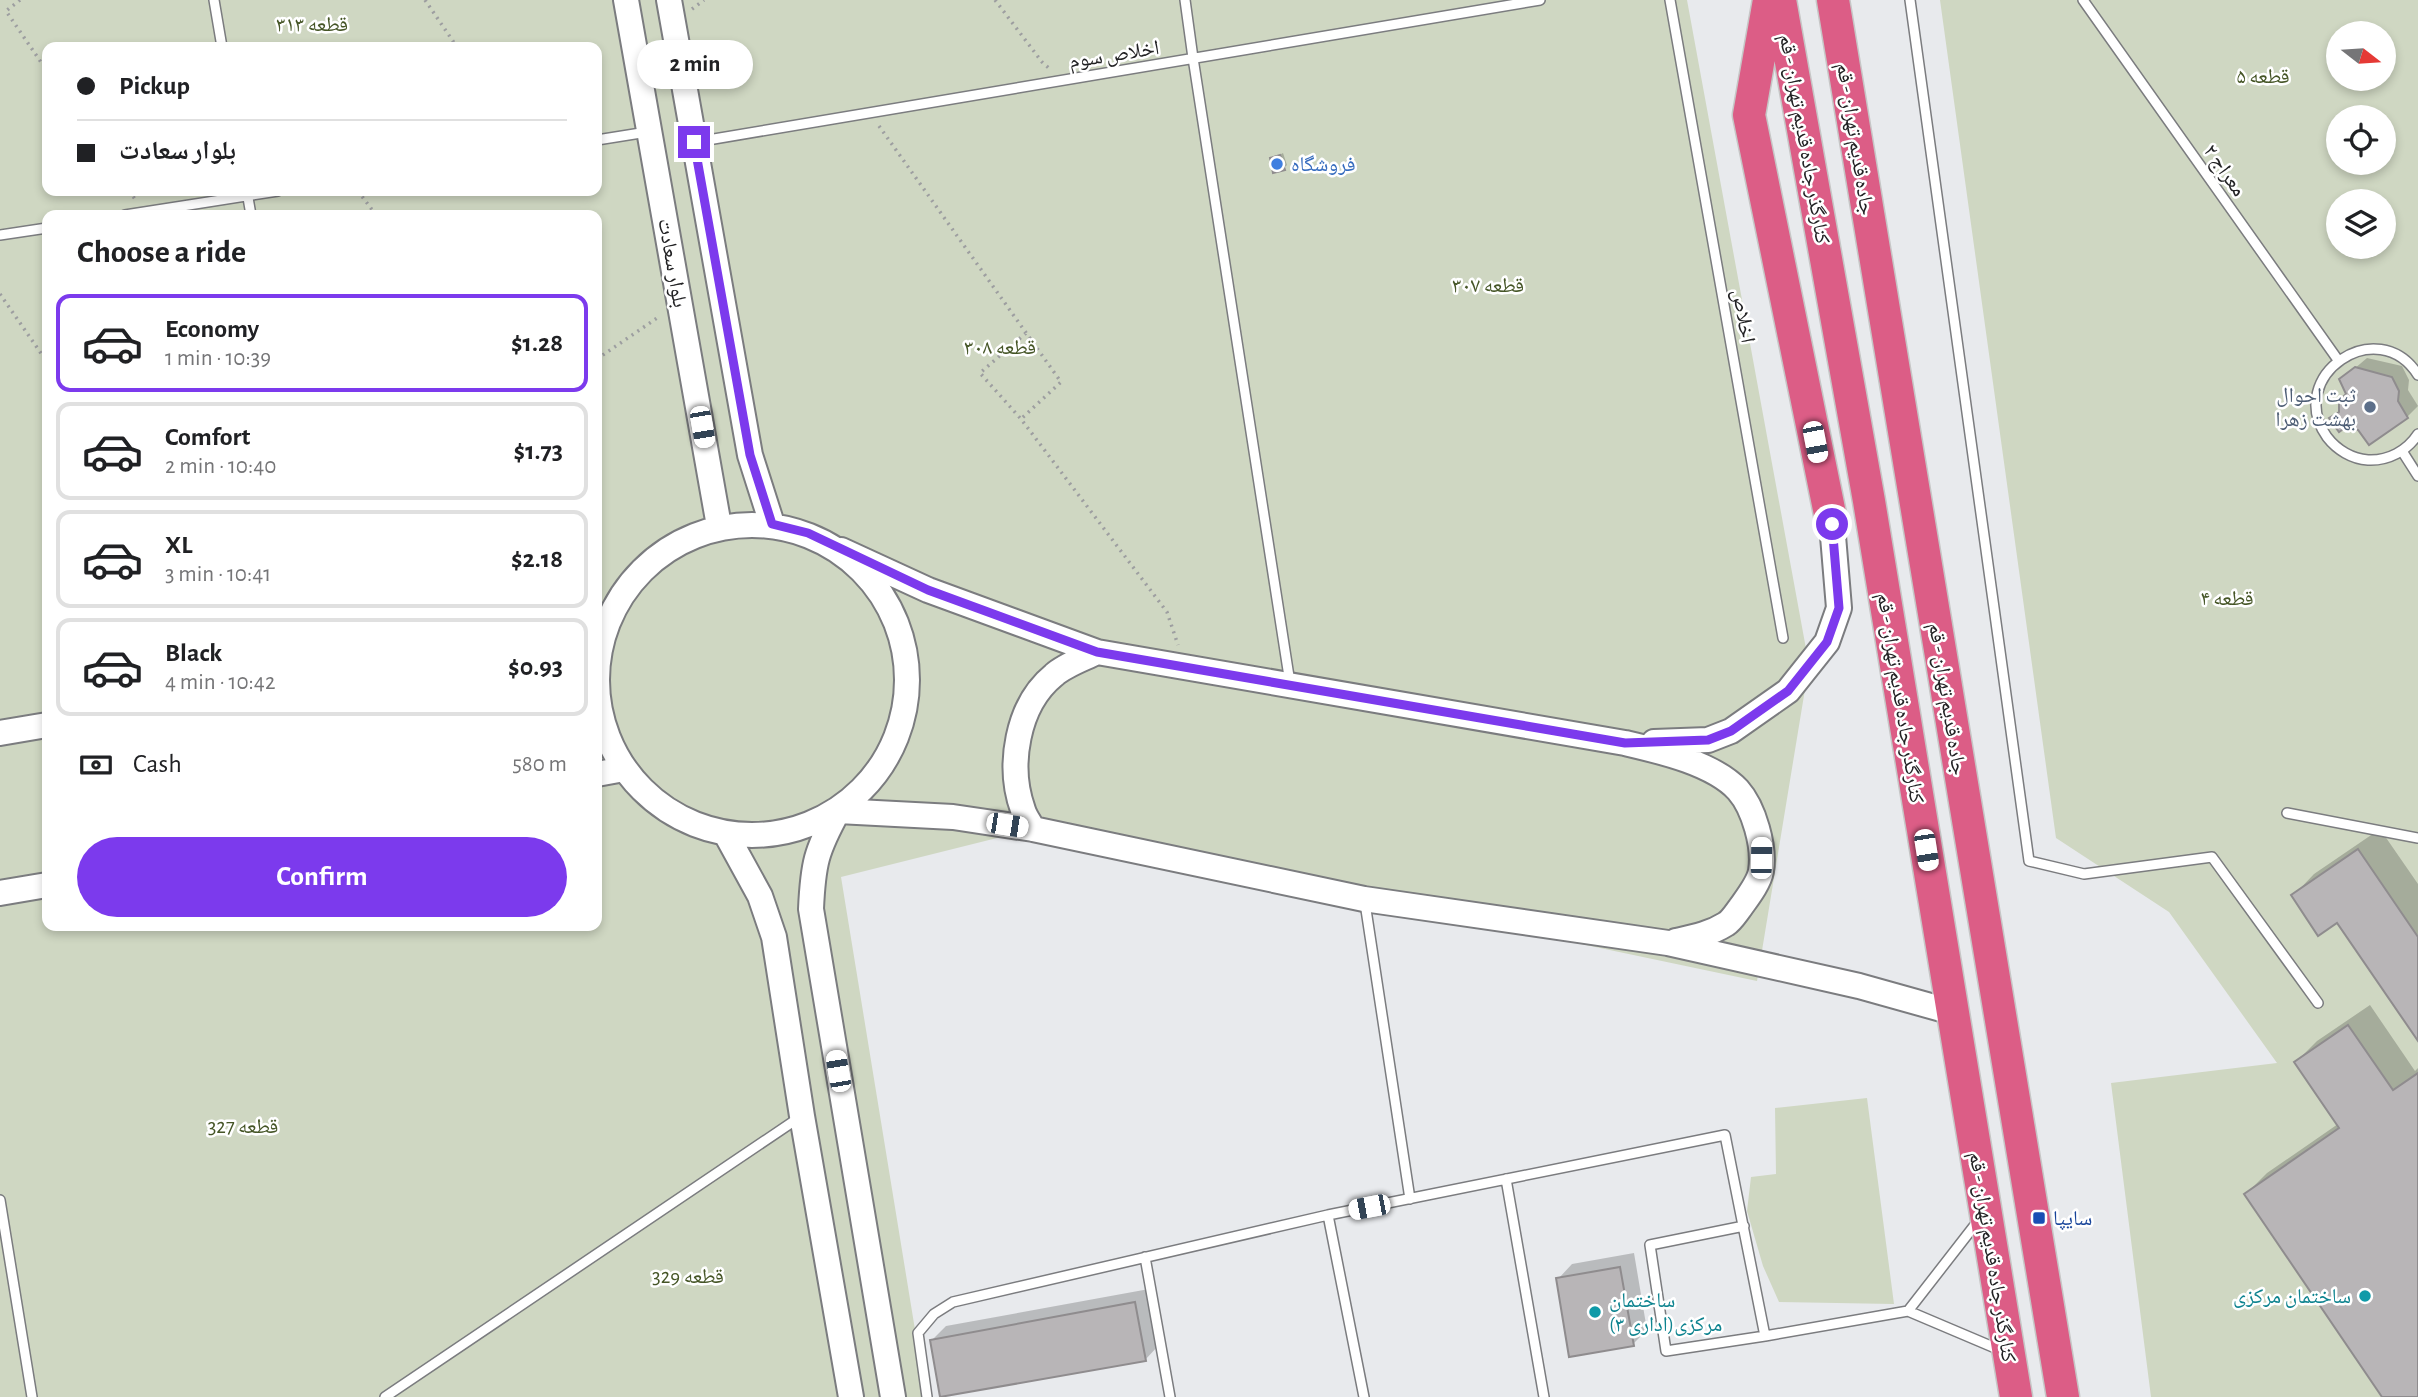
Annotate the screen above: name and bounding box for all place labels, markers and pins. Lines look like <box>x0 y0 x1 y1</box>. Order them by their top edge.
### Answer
place label: فروشگاه <box>1291 154 1355 175</box>
marker: فروشگاه <box>1269 156 1285 172</box>
place label: ثبت احوال بهشت زهرا <box>2275 385 2356 431</box>
marker: ثبت احوال بهشت زهرا <box>2362 399 2378 415</box>
place label: سایپا <box>2053 1208 2092 1230</box>
marker: سایپا <box>2031 1210 2047 1226</box>
place label: ساختمان مرکزی <box>2233 1286 2351 1308</box>
marker: ساختمان مرکزی <box>2357 1288 2373 1304</box>
place label: ساختمان مرکزی(اداری ۳) <box>1609 1290 1722 1336</box>
marker: ساختمان مرکزی(اداری ۳) <box>1587 1304 1603 1320</box>

